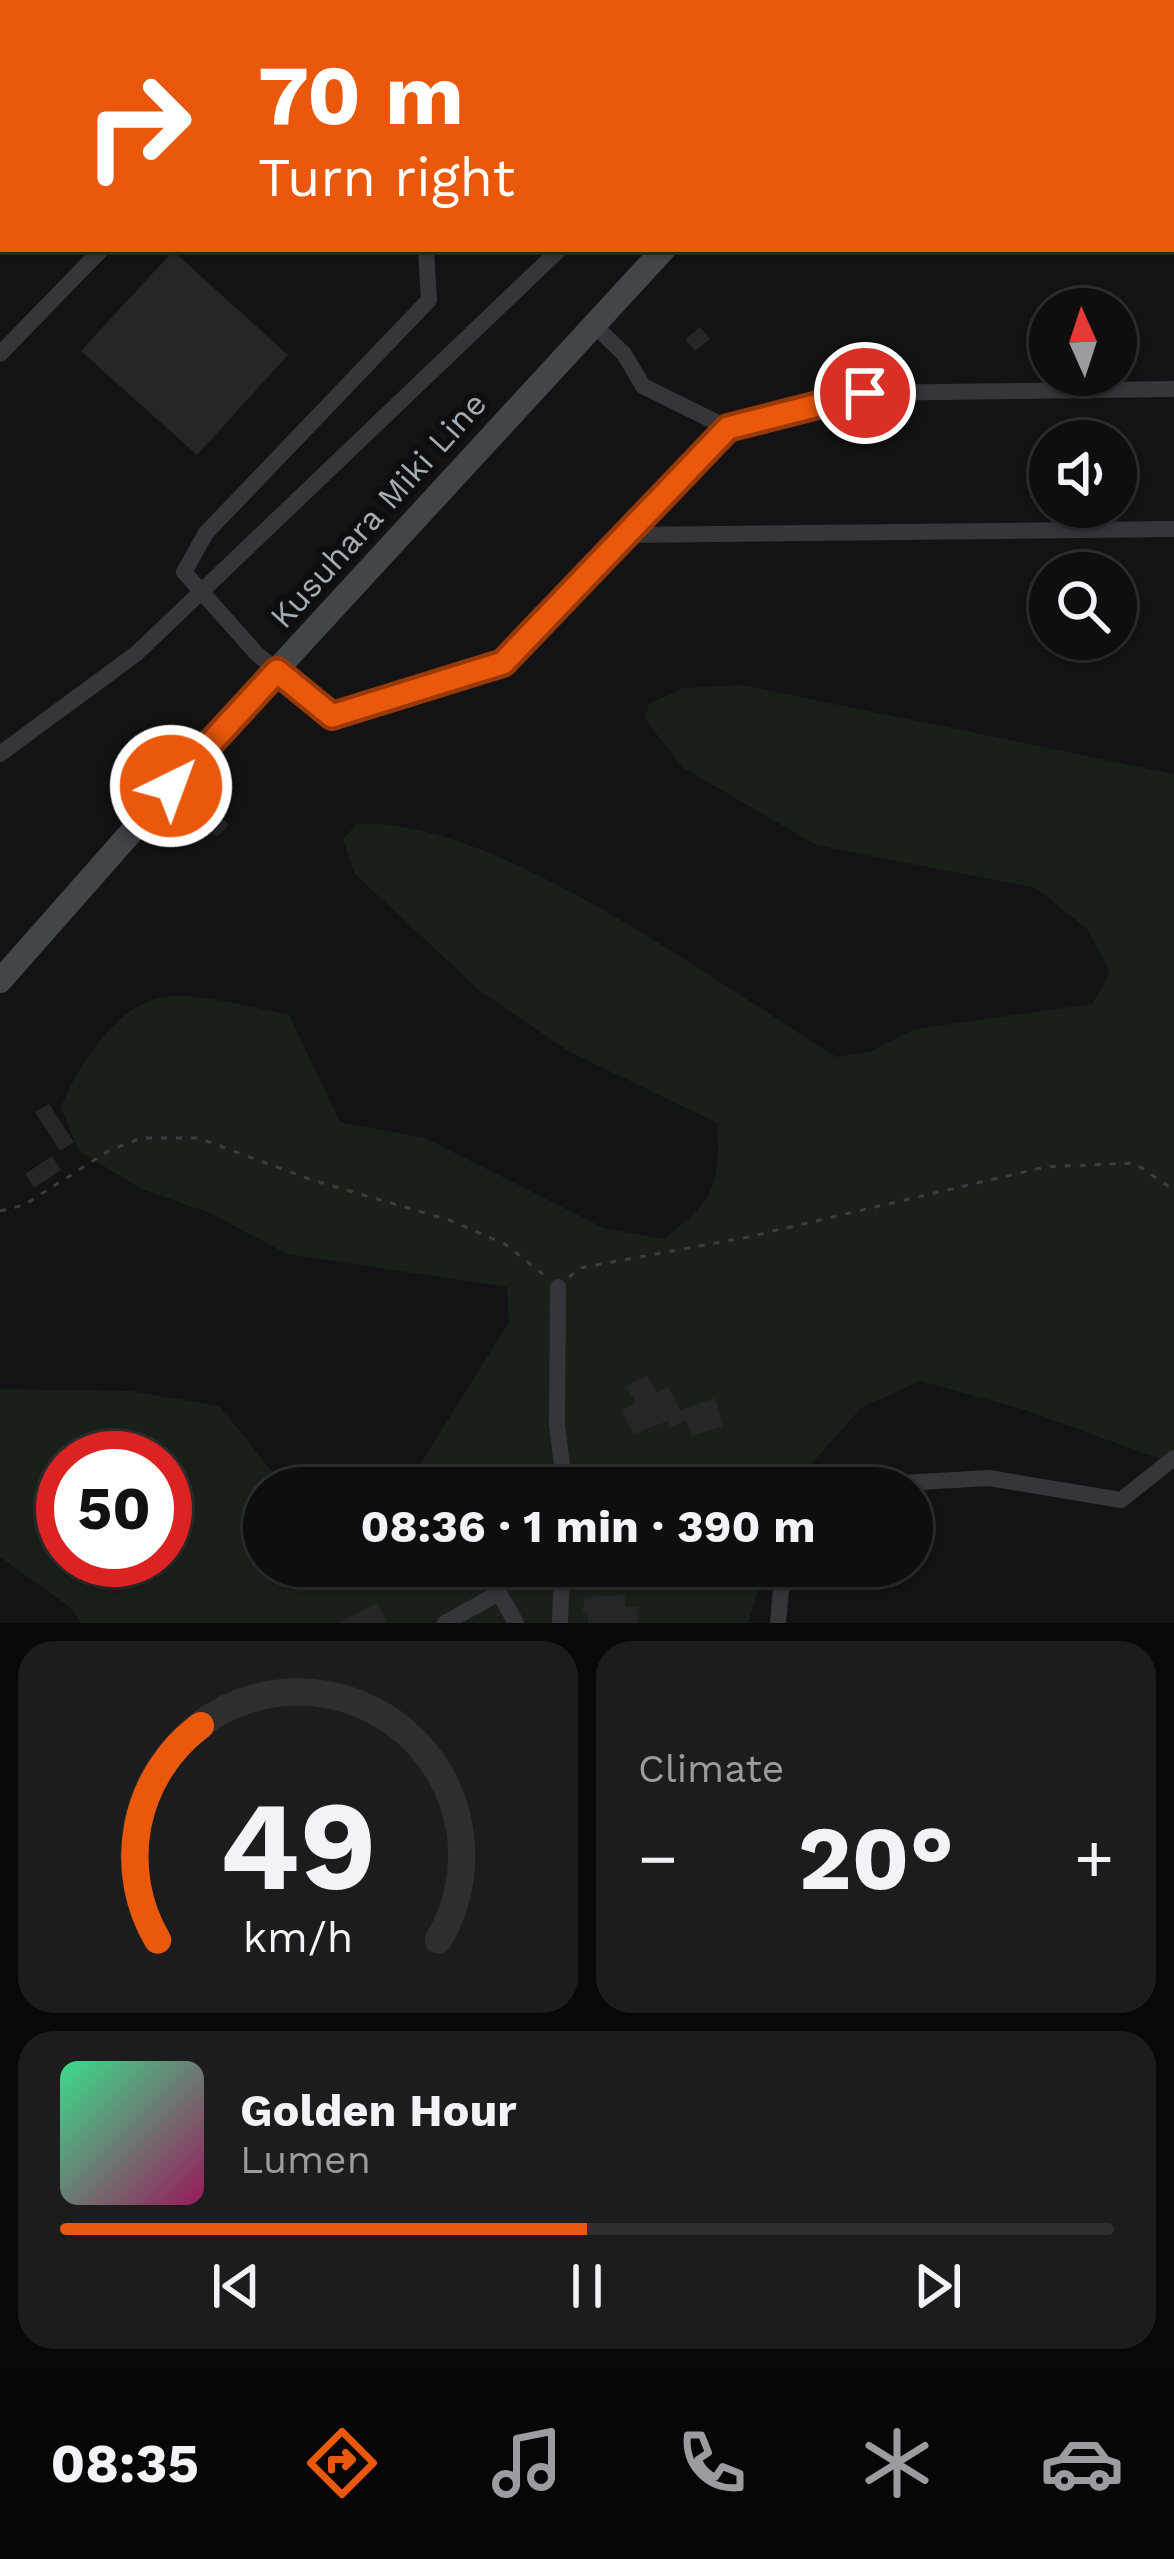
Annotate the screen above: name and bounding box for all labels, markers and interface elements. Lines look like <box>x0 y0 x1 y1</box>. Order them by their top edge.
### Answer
text: 70 m <box>258 46 464 144</box>
icon: right <box>60 48 216 204</box>
text: Turn right <box>258 146 515 209</box>
north arrow <box>1029 288 1137 396</box>
map controls <box>1029 288 1137 660</box>
pin <box>814 342 916 444</box>
icon: arrive <box>832 360 898 426</box>
street label: Kusuhara Miki Line <box>262 384 494 636</box>
button: sound <box>1029 420 1137 528</box>
button: search <box>1029 552 1137 660</box>
position arrow <box>108 723 234 849</box>
speed limit sign: 50 <box>36 1431 192 1587</box>
text: 08:36 · 1 min · 390 m <box>360 1500 816 1553</box>
text: Climate <box>638 1746 784 1791</box>
text: 49 <box>219 1773 377 1919</box>
text: 20° <box>798 1805 954 1911</box>
text: − <box>638 1820 678 1897</box>
text: + <box>1074 1820 1114 1897</box>
text: km/h <box>243 1912 353 1962</box>
text: Golden Hour <box>240 2084 517 2137</box>
text: Lumen <box>240 2137 371 2182</box>
icon: previous <box>203 2253 269 2319</box>
icon: pause <box>554 2253 620 2319</box>
icon: next <box>905 2253 971 2319</box>
icon: directions <box>300 2421 384 2505</box>
icon: music <box>485 2421 569 2505</box>
icon: phone <box>670 2421 754 2505</box>
icon: climate <box>855 2421 939 2505</box>
icon: car <box>1040 2421 1124 2505</box>
text: 08:35 <box>50 2432 199 2495</box>

